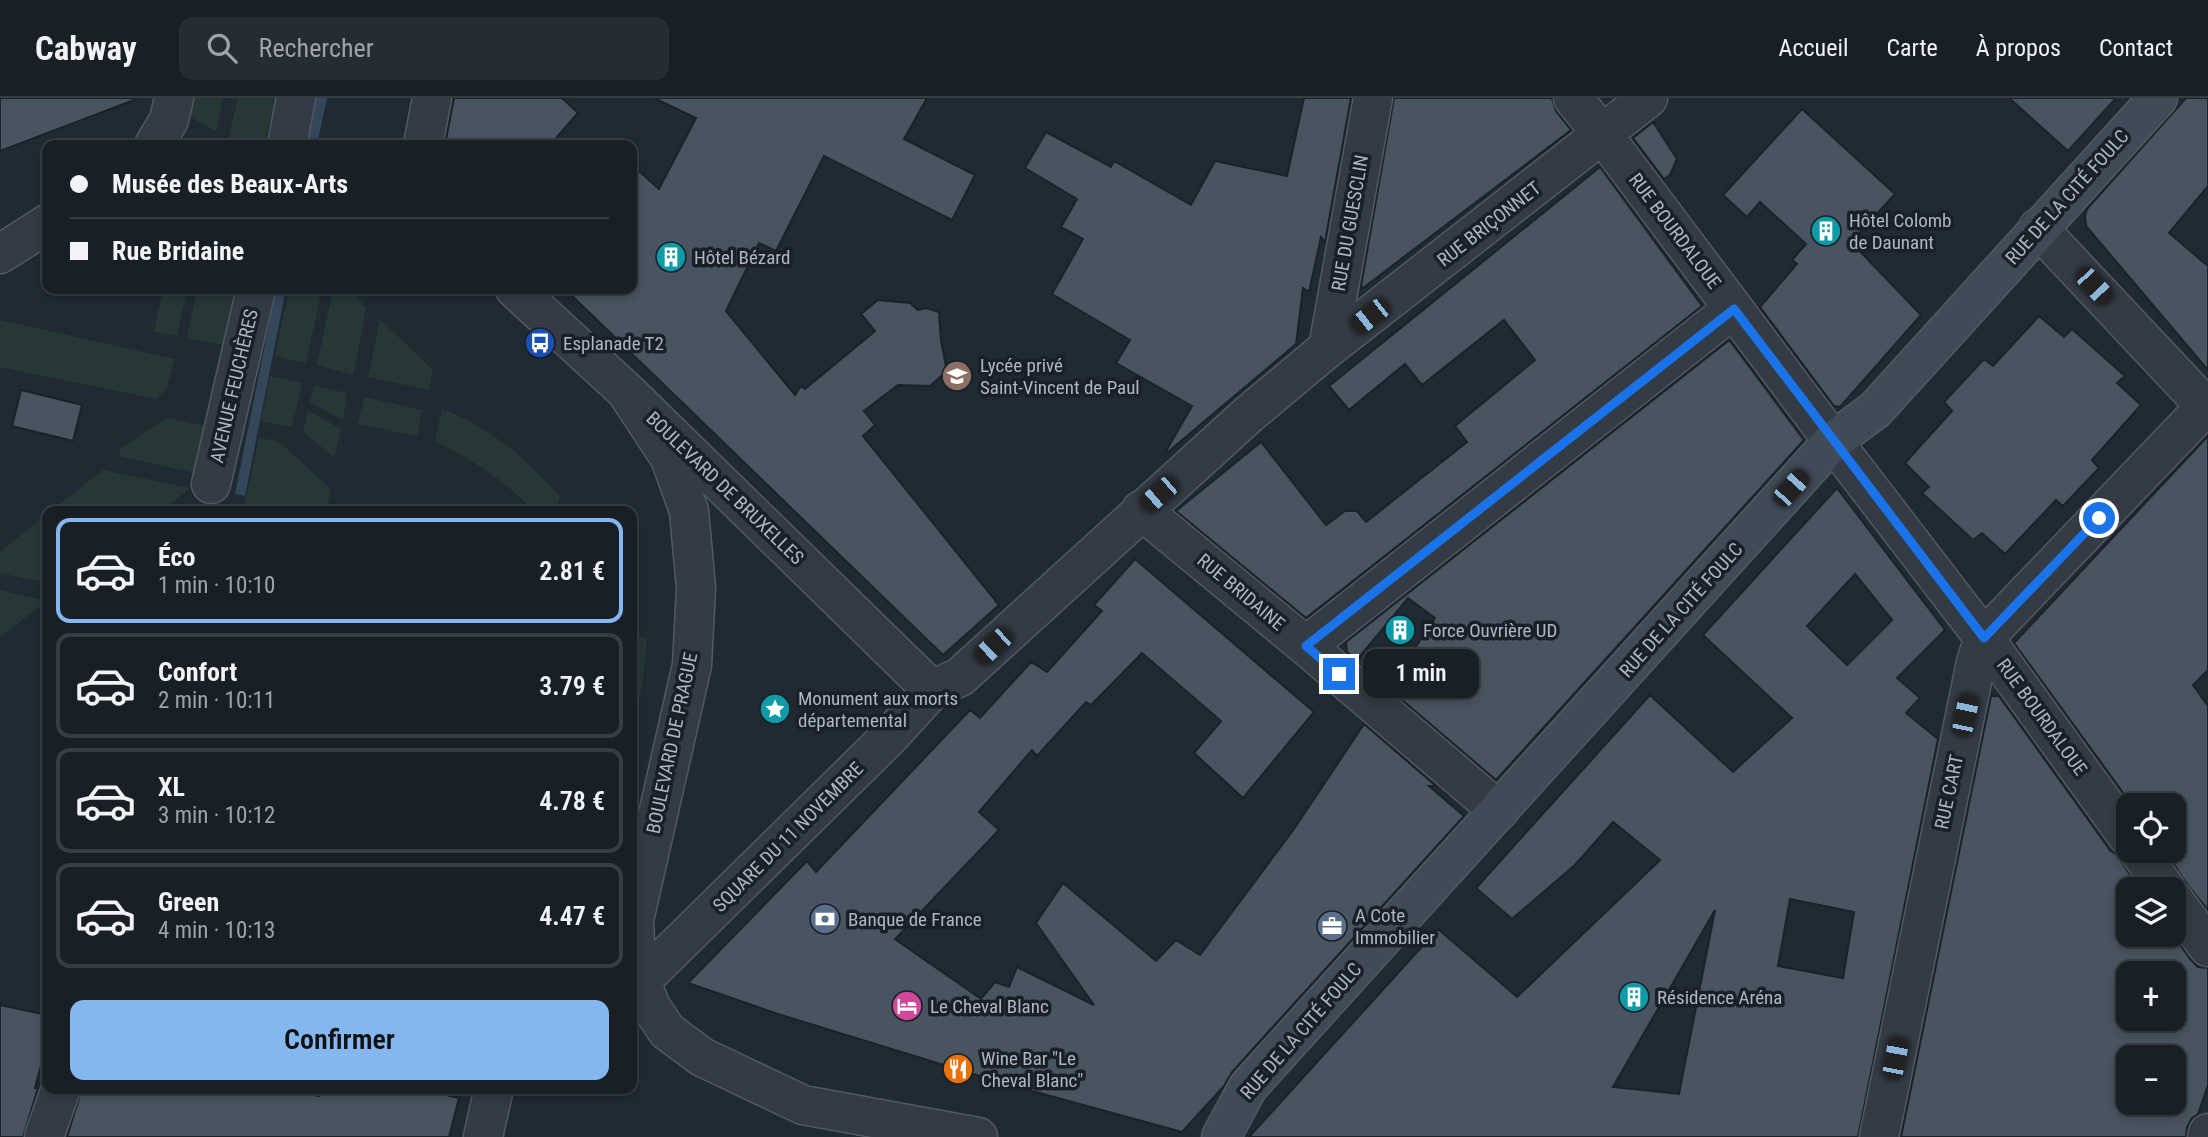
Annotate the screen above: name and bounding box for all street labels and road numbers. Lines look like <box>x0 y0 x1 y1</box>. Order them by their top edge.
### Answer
street label: RUE DE LA CITÉ FOULC <box>2001 125 2133 269</box>
street label: RUE DU GUESCLIN <box>1327 153 1373 293</box>
street label: RUE BOURDALOUE <box>1624 169 1726 293</box>
street label: RUE BRIÇONNET <box>1433 176 1545 272</box>
street label: AVENUE FEUCHÈRES <box>205 307 263 465</box>
street label: BOULEVARD DE BRUXELLES <box>641 407 809 569</box>
street label: RUE DE LA CITÉ FOULC <box>1615 538 1747 682</box>
street label: RUE BRIDAINE <box>1192 549 1290 635</box>
street label: BOULEVARD DE PRAGUE <box>642 650 702 836</box>
street label: RUE BOURDALOUE <box>1992 654 2092 780</box>
street label: RUE CART <box>1930 753 1968 831</box>
street label: SQUARE DU 11 NOVEMBRE <box>708 757 868 917</box>
street label: RUE DE LA CITÉ FOULC <box>1236 958 1366 1104</box>

